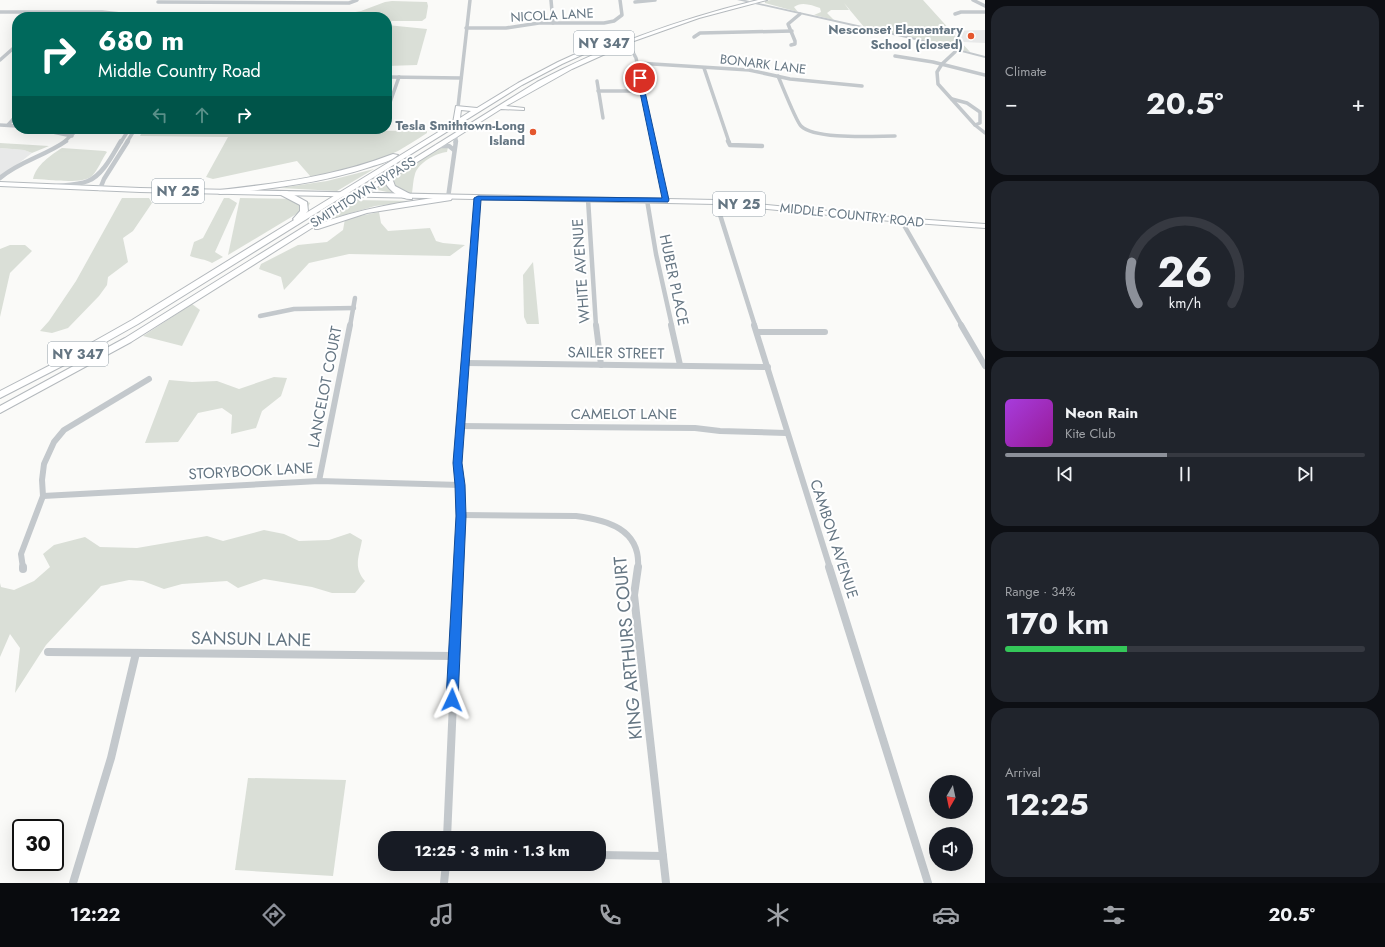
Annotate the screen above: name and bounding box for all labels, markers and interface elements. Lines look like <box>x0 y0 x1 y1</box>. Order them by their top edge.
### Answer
street label: NICOLA LANE <box>510 3 594 27</box>
text: 680 m <box>98 20 184 61</box>
place label: Nesconset Elementary School (closed) <box>828 20 963 54</box>
icon: right <box>32 28 84 80</box>
road number: NY 347 <box>574 31 634 55</box>
marker: Nesconset Elementary School (closed) <box>966 31 976 41</box>
street label: BONARK LANE <box>719 49 807 79</box>
text: Middle Country Road <box>98 58 261 84</box>
pin <box>623 61 657 95</box>
text: Climate <box>1005 62 1046 81</box>
icon: arrive <box>629 67 651 89</box>
text: 20.5° <box>1146 82 1223 125</box>
text: − <box>1005 87 1018 119</box>
text: + <box>1351 87 1365 119</box>
icon: left <box>149 104 171 126</box>
icon: ahead <box>191 104 213 126</box>
icon: right <box>233 104 255 126</box>
place label: Tesla Smithtown-Long Island <box>396 116 525 150</box>
marker: Tesla Smithtown-Long Island <box>528 127 538 137</box>
street label: SMITHTOWN BYPASS <box>306 152 420 232</box>
road number: NY 25 <box>152 179 204 203</box>
road number: NY 25 <box>713 192 765 216</box>
street label: MIDDLE COUNTRY ROAD <box>779 198 925 232</box>
street label: WHITE AVENUE <box>566 218 596 324</box>
street label: HUBER PLACE <box>654 232 694 328</box>
text: 26 <box>1157 242 1213 303</box>
text: km/h <box>1169 293 1201 313</box>
street label: LANCELOT COURT <box>302 324 348 450</box>
street label: SAILER STREET <box>567 341 665 365</box>
road number: NY 347 <box>48 342 108 366</box>
text: Neon Rain <box>1065 402 1138 424</box>
street label: CAMELOT LANE <box>571 403 677 425</box>
text: Kite Club <box>1065 424 1116 443</box>
street label: STORYBOOK LANE <box>188 457 314 485</box>
icon: previous <box>1054 463 1076 485</box>
icon: pause <box>1174 463 1196 485</box>
icon: next <box>1294 463 1316 485</box>
street label: CAMBON AVENUE <box>804 477 864 601</box>
street label: KING ARTHURS COURT <box>607 555 649 741</box>
text: Range · 34% <box>1005 582 1076 601</box>
text: 170 km <box>1005 602 1109 645</box>
street label: SANSUN LANE <box>191 625 311 653</box>
position arrow <box>431 679 473 721</box>
text: Arrival <box>1005 763 1041 782</box>
north arrow <box>929 775 973 819</box>
map controls <box>929 775 973 871</box>
text: 12:25 <box>1005 783 1089 826</box>
speed limit sign: 30 <box>12 819 64 871</box>
button: sound <box>929 827 973 871</box>
text: 12:25 · 3 min · 1.3 km <box>414 840 570 862</box>
icon: directions <box>260 901 288 929</box>
icon: music <box>428 901 456 929</box>
icon: phone <box>596 901 624 929</box>
icon: climate <box>764 901 792 929</box>
icon: car <box>932 901 960 929</box>
icon: filters <box>1100 901 1128 929</box>
text: 12:22 <box>70 902 120 928</box>
text: 20.5° <box>1269 902 1315 928</box>

